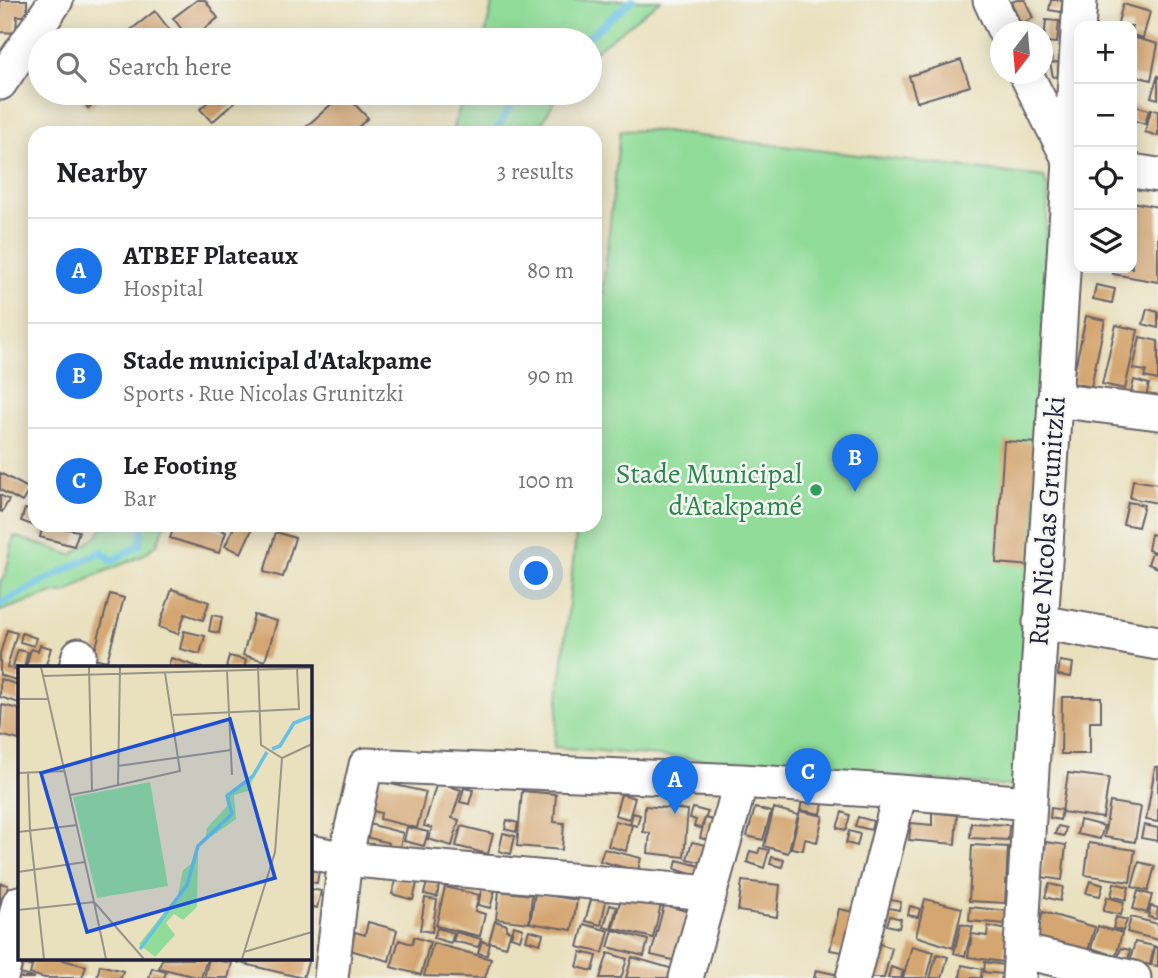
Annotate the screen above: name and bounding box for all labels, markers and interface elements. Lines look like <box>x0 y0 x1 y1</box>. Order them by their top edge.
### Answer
north arrow <box>990 21 1053 84</box>
map controls <box>1074 21 1137 273</box>
button: + <box>1074 21 1137 84</box>
search box <box>28 28 602 105</box>
icon: search <box>52 48 90 86</box>
text: Search here <box>108 49 232 84</box>
button: − <box>1074 84 1137 147</box>
button: locate <box>1074 147 1137 210</box>
text: Nearby <box>56 152 147 192</box>
text: 3 results <box>497 156 574 187</box>
button: layers <box>1074 210 1137 273</box>
text: ATBEF Plateaux <box>123 238 298 273</box>
text: A <box>72 255 86 286</box>
text: 80 m <box>527 255 574 286</box>
text: Hospital <box>123 273 203 304</box>
text: Stade municipal d'Atakpame <box>123 343 432 378</box>
text: B <box>72 360 86 391</box>
text: 90 m <box>528 360 574 391</box>
text: Sports · Rue Nicolas Grunitzki <box>123 378 404 409</box>
street label: Rue Nicolas Grunitzki <box>1019 395 1075 647</box>
pin: B <box>832 434 878 492</box>
text: Le Footing <box>123 448 237 483</box>
place label: Stade Municipal d'Atakpamé <box>616 455 802 525</box>
text: C <box>72 465 86 496</box>
text: 100 m <box>518 465 574 496</box>
marker: Stade Municipal d'Atakpamé <box>808 482 824 498</box>
text: Bar <box>123 483 156 514</box>
your location <box>519 556 553 590</box>
inset map <box>18 666 312 960</box>
pin: C <box>785 748 831 806</box>
pin: A <box>652 756 698 814</box>

